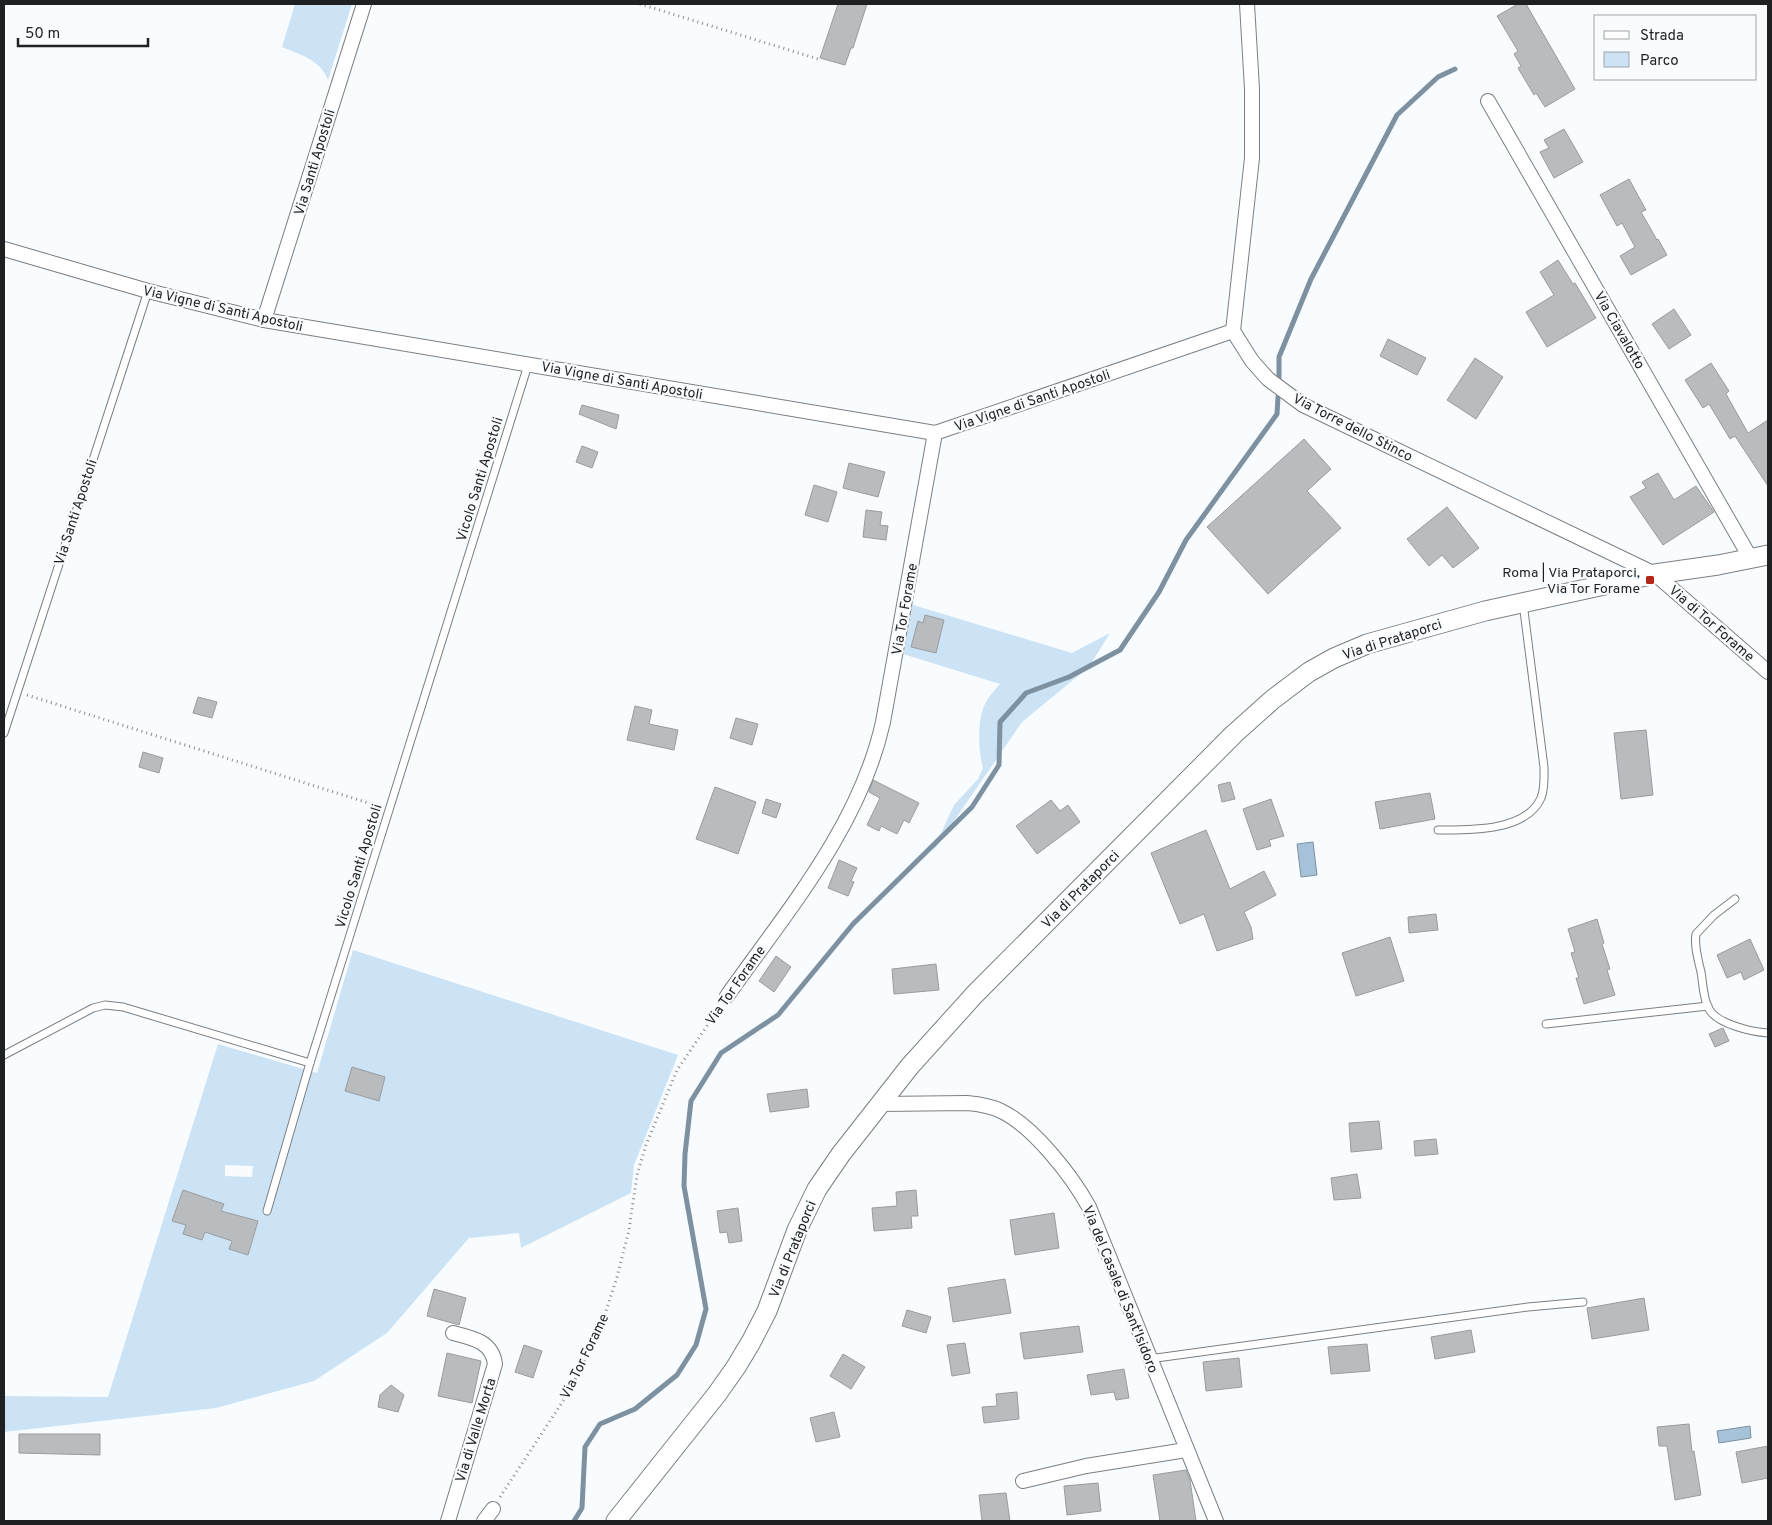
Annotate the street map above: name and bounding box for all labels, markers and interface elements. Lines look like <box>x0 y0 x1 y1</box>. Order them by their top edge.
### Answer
scale bar <box>18 15 148 47</box>
legend <box>1594 15 1757 80</box>
text: 50 m <box>25 25 60 44</box>
text: Strada <box>1640 27 1684 46</box>
text: Parco <box>1640 52 1679 71</box>
street label: Via Santi Apostoli <box>291 107 340 218</box>
street label: Via Vigne di Santi Apostoli <box>141 283 304 336</box>
street label: Via Ciavalotto <box>1590 289 1648 373</box>
street label: Via Vigne di Santi Apostoli <box>540 359 704 404</box>
street label: Via Vigne di Santi Apostoli <box>952 367 1113 436</box>
street label: Via Torre dello Stinco <box>1289 391 1415 466</box>
street label: Vicolo Santi Apostoli <box>453 415 507 544</box>
street label: Via Santi Apostoli <box>51 457 102 567</box>
street label: Via Tor Forame <box>889 562 922 657</box>
place label: Roma | Via Prataporci, Via Tor Forame <box>1502 562 1640 598</box>
marker: Roma | Via Prataporci, Via Tor Forame <box>1644 574 1656 586</box>
street label: Via di Tor Forame <box>1665 582 1757 666</box>
street label: Via di Prataporci <box>1341 616 1444 664</box>
street label: Vicolo Santi Apostoli <box>332 802 386 931</box>
street label: Via di Prataporci <box>1038 847 1124 933</box>
street label: Via Tor Forame <box>703 943 770 1029</box>
street label: Via di Prataporci <box>766 1198 821 1301</box>
street label: Via del Casale di Sant'Isidoro <box>1078 1203 1161 1376</box>
street label: Via Tor Forame <box>557 1311 613 1402</box>
street label: Via di Valle Morta <box>452 1376 500 1485</box>

